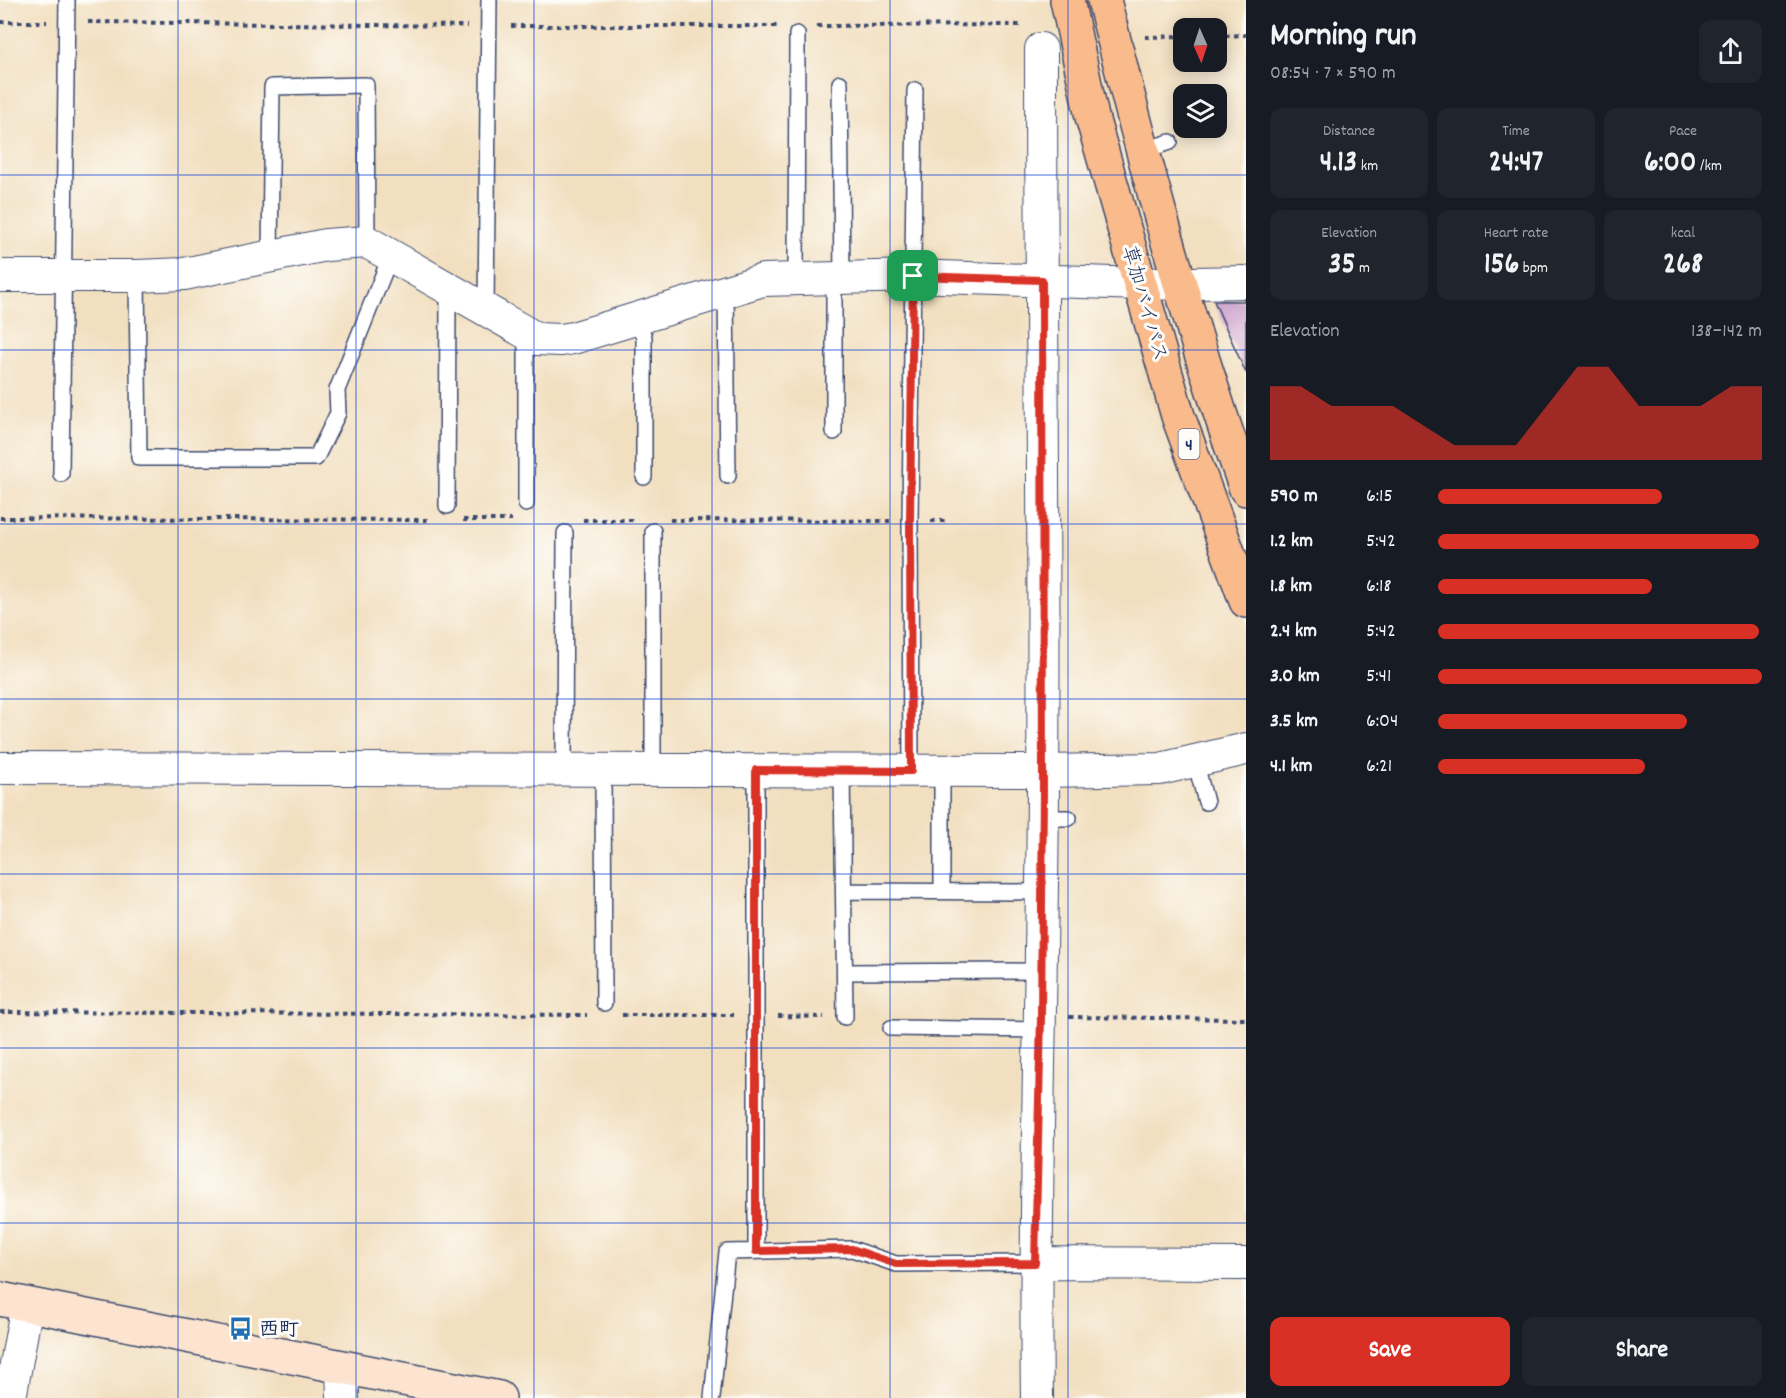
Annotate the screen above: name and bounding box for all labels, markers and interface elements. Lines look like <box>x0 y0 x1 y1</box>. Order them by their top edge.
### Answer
text: Morning run <box>1270 14 1417 61</box>
north arrow <box>1173 18 1227 72</box>
map controls <box>1173 18 1227 138</box>
button: share <box>1699 20 1762 83</box>
text: 08:54 · 7 × 590 m <box>1270 60 1396 88</box>
button: layers <box>1173 84 1227 138</box>
text: Distance <box>1323 120 1375 143</box>
text: Time <box>1502 120 1530 143</box>
text: Pace <box>1669 120 1697 143</box>
text: 4.13 <box>1320 143 1357 186</box>
text: 24:47 <box>1489 143 1543 186</box>
text: 6:00 <box>1644 143 1696 186</box>
text: km <box>1357 155 1378 178</box>
text: /km <box>1696 155 1722 178</box>
text: Elevation <box>1321 222 1377 245</box>
text: Heart rate <box>1484 222 1548 245</box>
text: kcal <box>1671 222 1695 245</box>
street label: 草加バイパス <box>1113 242 1173 365</box>
text: 35 <box>1328 245 1355 288</box>
text: 156 <box>1484 245 1519 288</box>
text: 268 <box>1663 245 1703 288</box>
pin <box>887 250 938 301</box>
text: m <box>1355 257 1370 280</box>
text: bpm <box>1519 257 1548 280</box>
icon: arrive <box>896 259 929 292</box>
text: Elevation <box>1270 318 1340 346</box>
text: 138–142 m <box>1691 318 1762 346</box>
road number: 4 <box>1178 429 1200 459</box>
text: 590 m <box>1270 483 1318 511</box>
text: 6:15 <box>1366 483 1393 511</box>
text: 1.2 km <box>1270 528 1313 556</box>
text: 5:42 <box>1366 528 1396 556</box>
text: 1.8 km <box>1270 573 1312 601</box>
text: 6:18 <box>1366 573 1392 601</box>
text: 2.4 km <box>1270 618 1317 646</box>
text: 5:42 <box>1366 618 1396 646</box>
text: 3.0 km <box>1270 663 1320 691</box>
text: 5:41 <box>1366 663 1391 691</box>
text: 3.5 km <box>1270 708 1318 736</box>
text: 6:04 <box>1366 708 1398 736</box>
text: 4.1 km <box>1270 753 1313 781</box>
text: 6:21 <box>1366 753 1392 781</box>
bus stop icon: 西町 <box>228 1315 254 1341</box>
place label: 西町 <box>259 1317 299 1345</box>
button: Save <box>1270 1317 1510 1386</box>
button: Share <box>1522 1317 1762 1386</box>

